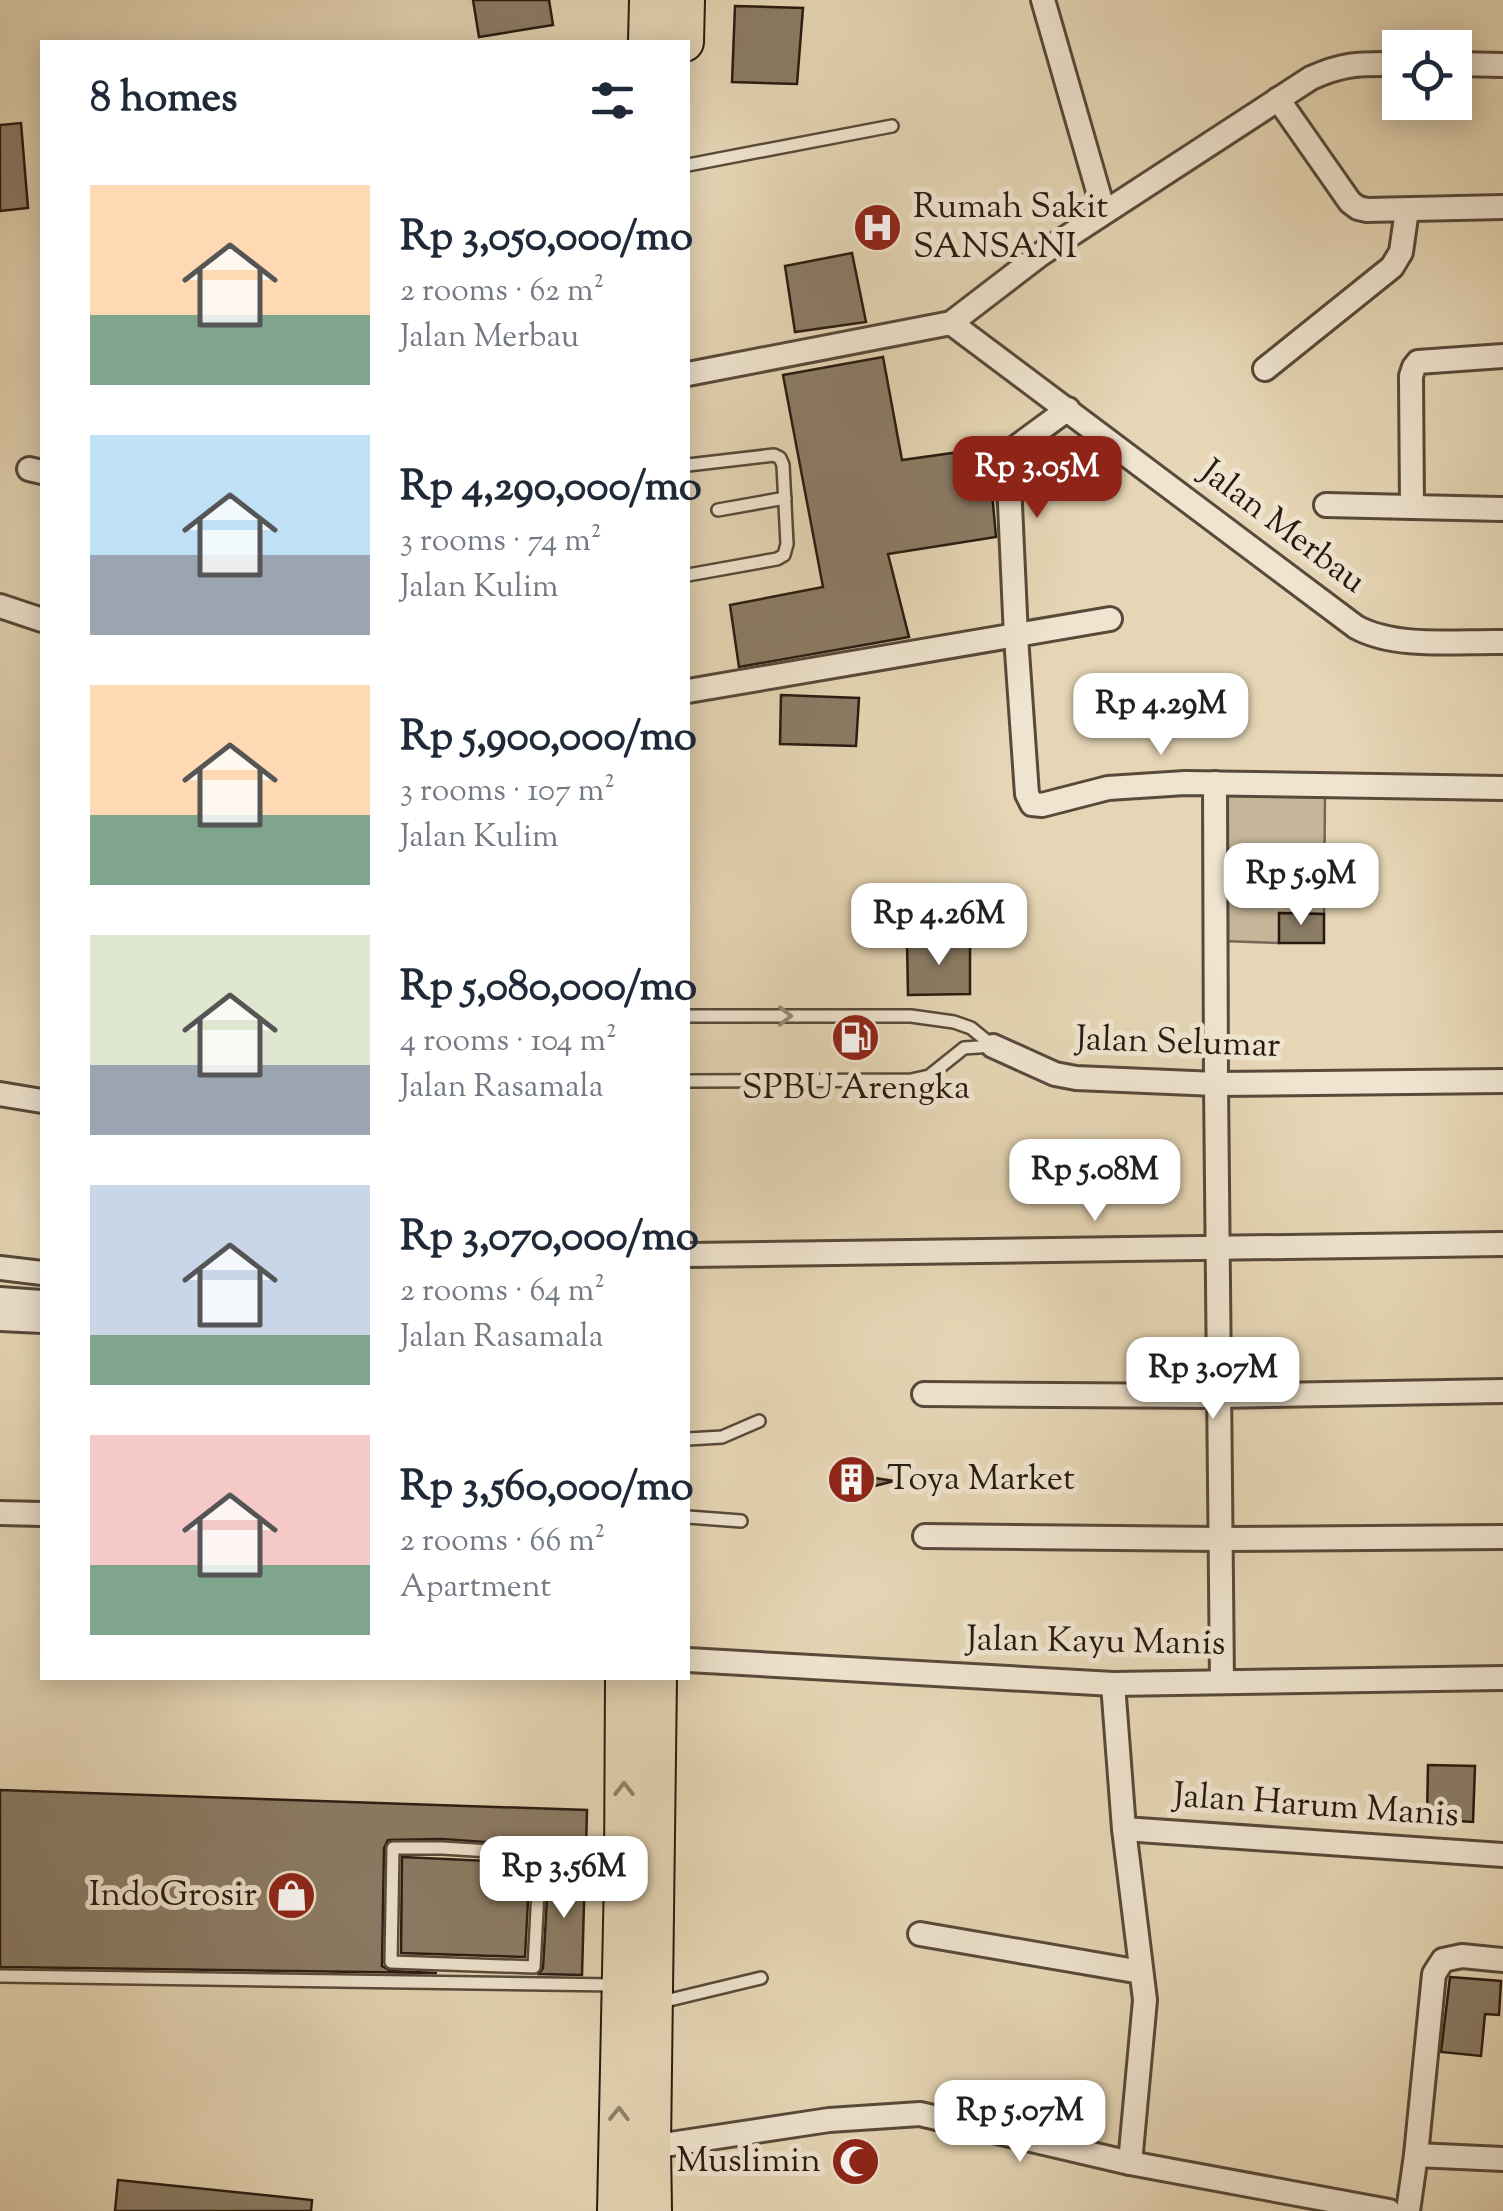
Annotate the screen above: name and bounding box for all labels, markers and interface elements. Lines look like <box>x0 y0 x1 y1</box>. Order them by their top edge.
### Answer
map controls <box>1382 30 1472 120</box>
button: locate <box>1382 30 1472 120</box>
text: 8 homes <box>90 70 238 130</box>
icon: filters <box>585 73 640 128</box>
place label: Rumah Sakit SANSANI <box>913 183 1108 274</box>
hospital icon: Rumah Sakit SANSANI <box>852 202 904 254</box>
text: Rp 3,050,000/mo <box>400 209 693 269</box>
icon: home <box>170 225 290 345</box>
text: 2 rooms · 62 m² <box>400 269 604 315</box>
text: Jalan Merbau <box>400 315 579 361</box>
pin: Rp 3.05M <box>934 436 1140 521</box>
text: Rp 3.05M <box>975 445 1099 491</box>
street label: Jalan Merbau <box>1187 447 1376 607</box>
text: Rp 4,290,000/mo <box>400 459 702 519</box>
icon: home <box>170 475 290 595</box>
text: 3 rooms · 74 m² <box>400 519 602 565</box>
text: Jalan Kulim <box>400 565 558 611</box>
pin: Rp 4.29M <box>1058 673 1264 758</box>
text: Rp 4.29M <box>1095 682 1227 728</box>
text: Rp 5,900,000/mo <box>400 709 697 769</box>
icon: home <box>170 725 290 845</box>
text: 3 rooms · 107 m² <box>400 769 615 815</box>
text: Jalan Kulim <box>400 815 558 861</box>
pin: Rp 5.9M <box>1209 843 1393 928</box>
text: Rp 5.9M <box>1246 852 1356 898</box>
pin: Rp 4.26M <box>836 883 1042 968</box>
text: Rp 4.26M <box>873 892 1005 938</box>
text: Rp 5,080,000/mo <box>400 959 697 1019</box>
icon: home <box>170 975 290 1095</box>
one-way arrow <box>778 1005 793 1027</box>
fuel station icon: SPBU Arengka <box>830 1011 882 1063</box>
street label: Jalan Selumar <box>1073 1015 1281 1073</box>
text: 4 rooms · 104 m² <box>400 1019 617 1065</box>
place label: SPBU Arengka <box>742 1064 970 1115</box>
text: Jalan Rasamala <box>400 1065 603 1111</box>
pin: Rp 5.08M <box>992 1139 1198 1224</box>
text: Rp 5.08M <box>1031 1148 1159 1194</box>
text: Rp 3,070,000/mo <box>400 1209 699 1269</box>
icon: home <box>170 1225 290 1345</box>
text: 2 rooms · 64 m² <box>400 1269 605 1315</box>
text: Jalan Rasamala <box>400 1315 603 1361</box>
pin: Rp 3.07M <box>1110 1337 1316 1422</box>
text: Rp 3.07M <box>1148 1346 1278 1392</box>
building icon: Toya Market <box>826 1454 878 1506</box>
place label: Toya Market <box>887 1455 1075 1506</box>
text: Rp 3,560,000/mo <box>400 1459 694 1519</box>
icon: home <box>170 1475 290 1595</box>
text: 2 rooms · 66 m² <box>400 1519 605 1565</box>
text: Apartment <box>400 1565 551 1611</box>
street label: Jalan Kayu Manis <box>964 1615 1226 1671</box>
street label: Jalan Harum Manis <box>1170 1771 1460 1842</box>
one-way arrow <box>613 1780 635 1796</box>
pin: Rp 3.56M <box>461 1836 667 1921</box>
text: Rp 3.56M <box>502 1845 626 1891</box>
shop icon: IndoGrosir <box>266 1870 318 1922</box>
place label: IndoGrosir <box>89 1871 257 1922</box>
pin: Rp 5.07M <box>917 2080 1123 2165</box>
text: Rp 5.07M <box>956 2089 1084 2135</box>
one-way arrow <box>609 2105 630 2121</box>
mosque icon: Muslimin <box>830 2136 882 2188</box>
place label: Muslimin <box>676 2137 821 2188</box>

